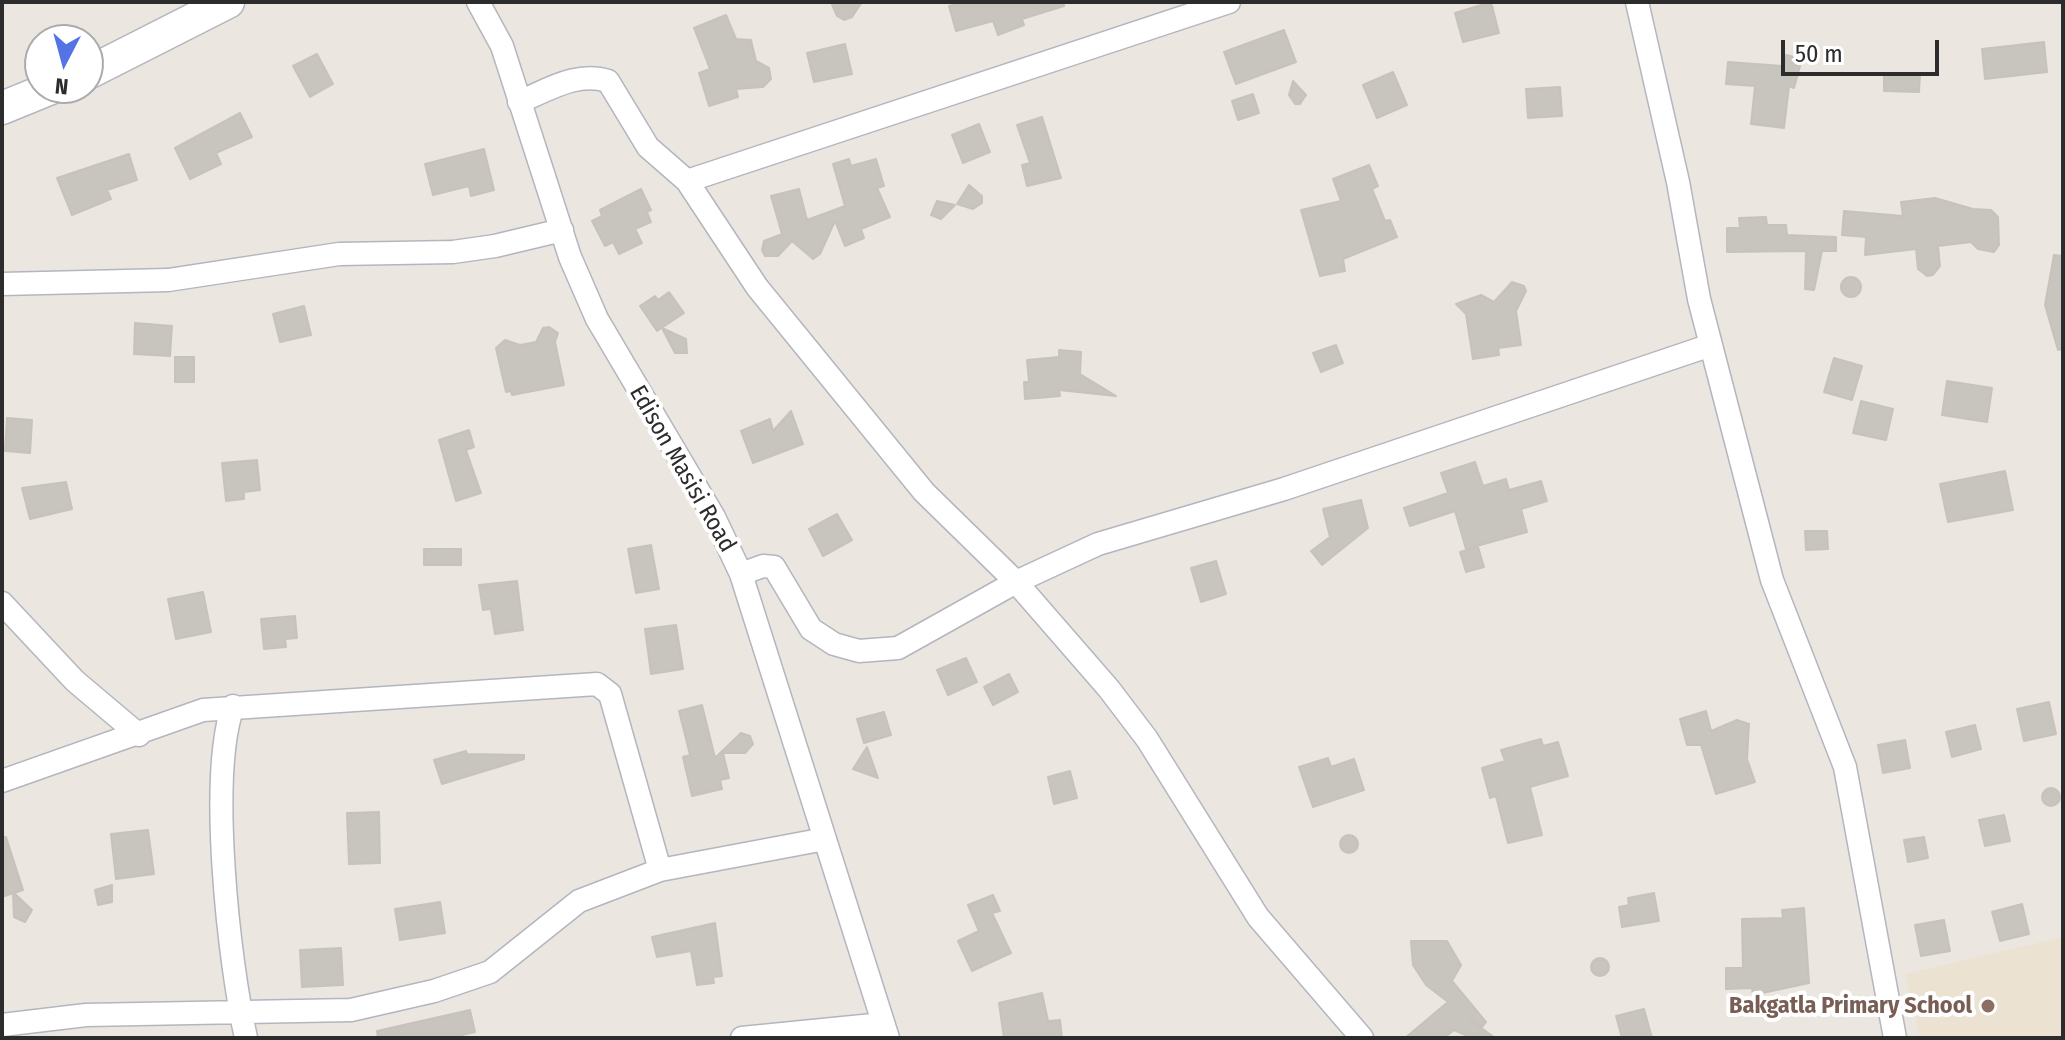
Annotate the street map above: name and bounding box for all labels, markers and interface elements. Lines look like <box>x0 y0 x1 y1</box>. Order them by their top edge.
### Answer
north arrow <box>24 24 104 104</box>
scale bar <box>1785 24 1943 74</box>
text: 50 m <box>1795 40 1843 68</box>
text: N <box>54 72 70 100</box>
street label: Edison Masisi Road <box>623 381 741 557</box>
place label: Bakgatla Primary School <box>1729 992 1972 1020</box>
marker: Bakgatla Primary School <box>1979 997 1997 1015</box>

